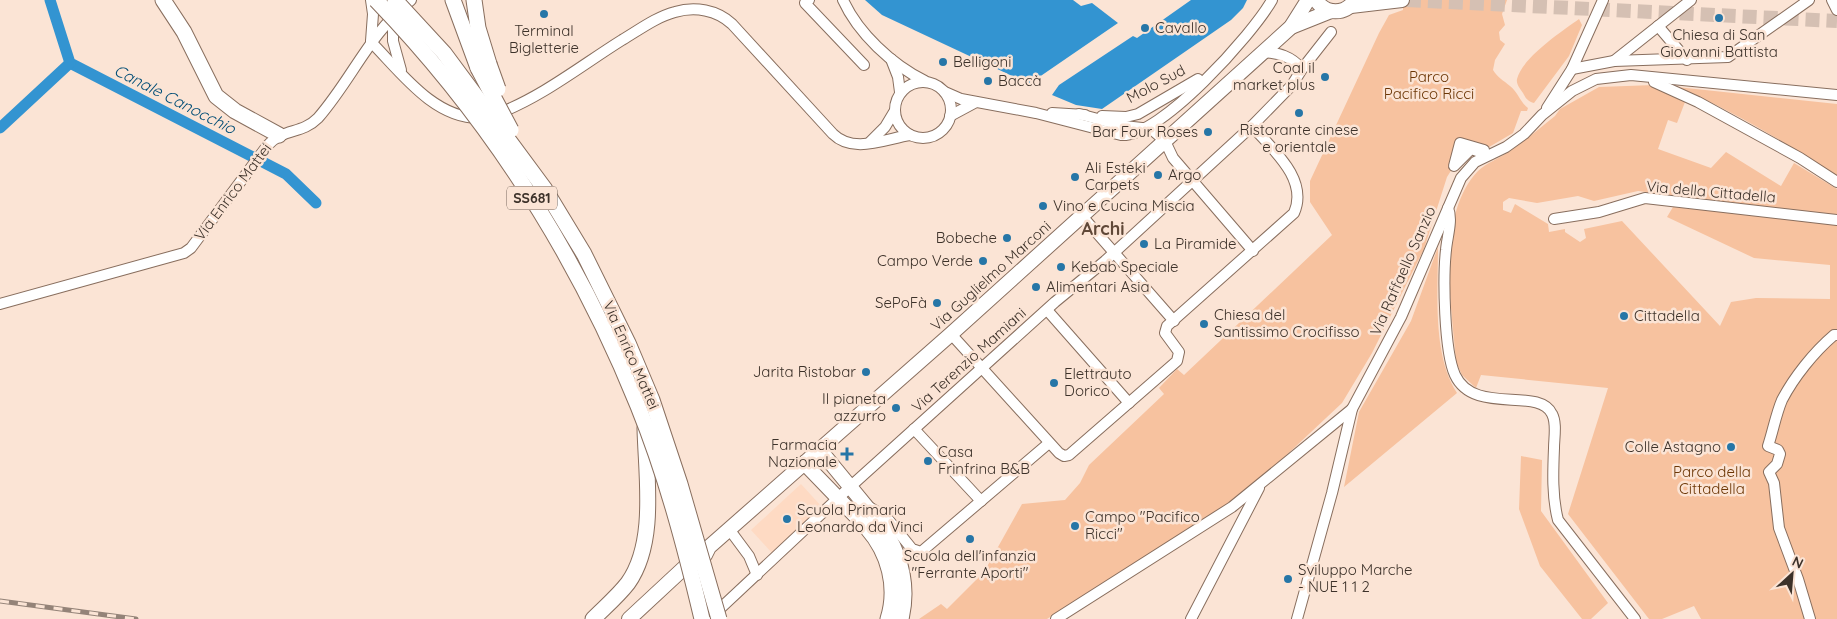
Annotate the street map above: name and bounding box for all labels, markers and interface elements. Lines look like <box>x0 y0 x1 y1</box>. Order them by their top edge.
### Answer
marker: Terminal Bigletterie <box>538 8 550 20</box>
marker: Chiesa di San Giovanni Battista <box>1713 12 1725 24</box>
place label: Cavallo <box>1155 18 1207 37</box>
place label: Terminal Bigletterie <box>509 21 579 57</box>
marker: Cavallo <box>1139 22 1151 34</box>
place label: Chiesa di San Giovanni Battista <box>1660 25 1778 61</box>
place label: Belligoni <box>953 52 1011 71</box>
marker: Belligoni <box>937 56 949 68</box>
place label: Coal il market plus <box>1233 58 1315 94</box>
water label: Canale Canocchio <box>111 60 240 139</box>
street label: Molo Sud <box>1123 60 1188 107</box>
park label: Parco Pacifico Ricci <box>1384 67 1474 103</box>
place label: Baccà <box>998 71 1042 90</box>
marker: Coal il market plus <box>1319 71 1331 83</box>
marker: Baccà <box>982 75 994 87</box>
marker: Ristorante cinese e orientale <box>1293 107 1305 119</box>
place label: Ristorante cinese e orientale <box>1240 120 1358 156</box>
place label: Bar Four Roses <box>1092 122 1198 141</box>
marker: Bar Four Roses <box>1202 126 1214 138</box>
street label: Via Enrico Mattei <box>190 139 275 244</box>
place label: Ali Esteki Carpets <box>1085 158 1146 194</box>
place label: Argo <box>1168 165 1201 184</box>
marker: Argo <box>1152 169 1164 181</box>
marker: Ali Esteki Carpets <box>1069 171 1081 183</box>
street label: Via della Cittadella <box>1646 176 1777 207</box>
road number: SS681 <box>507 187 557 210</box>
place label: Vino e Cucina Miscia <box>1053 196 1194 215</box>
marker: Vino e Cucina Miscia <box>1037 200 1049 212</box>
street label: Via Raffaello Sanzio <box>1365 203 1440 338</box>
street label: Via Guglielmo Marconi <box>926 217 1055 335</box>
district label: Archi <box>1081 217 1125 240</box>
place label: Bobeche <box>936 228 997 247</box>
marker: Bobeche <box>1001 232 1013 244</box>
place label: La Piramide <box>1154 234 1236 253</box>
marker: La Piramide <box>1138 238 1150 250</box>
place label: Campo Verde <box>877 251 973 270</box>
marker: Campo Verde <box>977 255 989 267</box>
place label: Kebab Speciale <box>1071 257 1179 276</box>
marker: Kebab Speciale <box>1055 261 1067 273</box>
place label: Alimentari Asia <box>1046 277 1150 296</box>
marker: Alimentari Asia <box>1030 281 1042 293</box>
place label: SePoFà <box>875 293 927 312</box>
marker: SePoFà <box>931 297 943 309</box>
street label: Via Enrico Mattei <box>599 298 664 412</box>
street label: Via Terenzio Mamiani <box>907 303 1030 416</box>
place label: Chiesa del Santissimo Crocifisso <box>1214 305 1360 341</box>
place label: Cittadella <box>1634 306 1700 325</box>
marker: Cittadella <box>1618 310 1630 322</box>
marker: Chiesa del Santissimo Crocifisso <box>1198 318 1210 330</box>
place label: Jarita Ristobar <box>753 362 856 381</box>
place label: Elettrauto Dorico <box>1064 364 1132 400</box>
marker: Jarita Ristobar <box>860 366 872 378</box>
marker: Elettrauto Dorico <box>1048 377 1060 389</box>
place label: Il pianeta azzurro <box>822 389 886 425</box>
marker: Il pianeta azzurro <box>890 402 902 414</box>
place label: Farmacia Nazionale <box>768 435 837 471</box>
place label: Colle Astagno <box>1625 437 1721 456</box>
marker: Colle Astagno <box>1725 441 1737 453</box>
place label: Casa Frinfrina B&B <box>938 442 1030 478</box>
marker: Farmacia Nazionale <box>841 448 853 460</box>
marker: Casa Frinfrina B&B <box>922 455 934 467</box>
park label: Parco della Cittadella <box>1673 462 1751 498</box>
place label: Scuola Primaria Leonardo da Vinci <box>797 500 923 536</box>
place label: Campo "Pacifico Ricci" <box>1085 507 1200 543</box>
marker: Scuola Primaria Leonardo da Vinci <box>781 513 793 525</box>
marker: Campo "Pacifico Ricci" <box>1069 520 1081 532</box>
marker: Scuola dell'infanzia "Ferrante Aporti" <box>964 533 976 545</box>
place label: Scuola dell'infanzia "Ferrante Aporti" <box>904 546 1036 582</box>
north arrow <box>1767 549 1817 599</box>
text: N <box>1789 552 1806 573</box>
place label: Sviluppo Marche - NUE 1 1 2 <box>1298 560 1413 596</box>
marker: Sviluppo Marche - NUE 1 1 2 <box>1282 573 1294 585</box>

